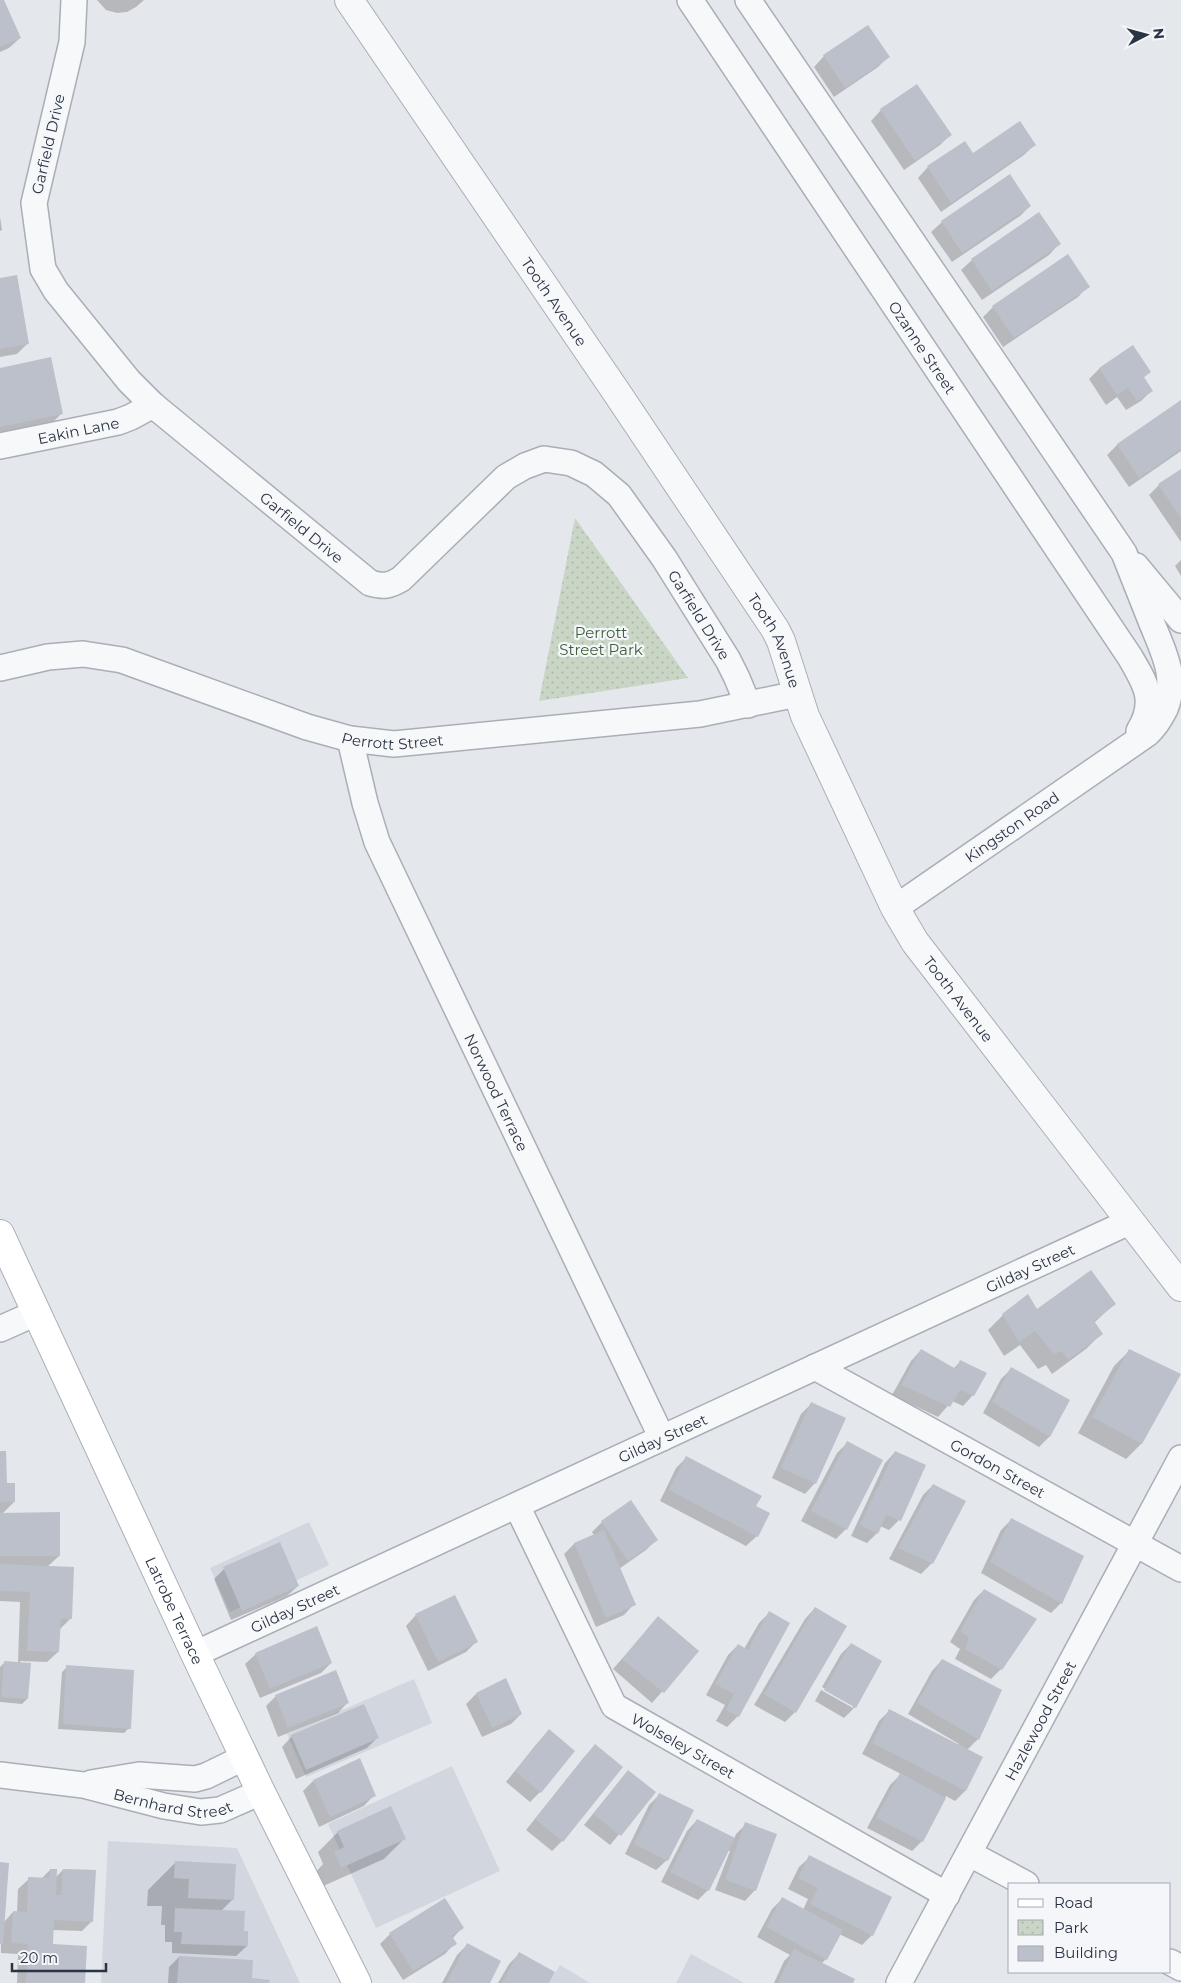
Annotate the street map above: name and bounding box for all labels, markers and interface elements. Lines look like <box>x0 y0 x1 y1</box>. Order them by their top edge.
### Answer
north arrow <box>1121 10 1171 60</box>
text: N <box>1149 27 1168 40</box>
street label: Garfield Drive <box>27 92 69 196</box>
street label: Tooth Avenue <box>518 253 592 350</box>
street label: Ozanne Street <box>885 297 960 397</box>
street label: Eakin Lane <box>36 412 121 448</box>
street label: Garfield Drive <box>256 487 347 567</box>
street label: Garfield Drive <box>664 566 735 663</box>
street label: Tooth Avenue <box>744 589 805 690</box>
park label: Perrott Street Park <box>559 623 643 659</box>
street label: Perrott Street <box>339 728 444 753</box>
street label: Kingston Road <box>961 787 1063 867</box>
street label: Tooth Avenue <box>920 952 998 1045</box>
street label: Norwood Terrace <box>460 1030 533 1154</box>
street label: Gilday Street <box>983 1239 1078 1297</box>
street label: Gilday Street <box>615 1409 710 1467</box>
street label: Gordon Street <box>947 1434 1049 1502</box>
street label: Latrobe Terrace <box>142 1554 208 1667</box>
street label: Gilday Street <box>247 1579 342 1637</box>
street label: Hazlewood Street <box>1000 1657 1080 1784</box>
street label: Wolseley Street <box>628 1708 739 1782</box>
street label: Bernhard Street <box>112 1784 235 1822</box>
legend <box>1008 1883 1171 1973</box>
text: Road <box>1054 1893 1093 1912</box>
text: Park <box>1054 1918 1088 1937</box>
scale bar <box>12 1940 106 1972</box>
text: Building <box>1054 1943 1118 1962</box>
text: 20 m <box>20 1948 58 1967</box>

